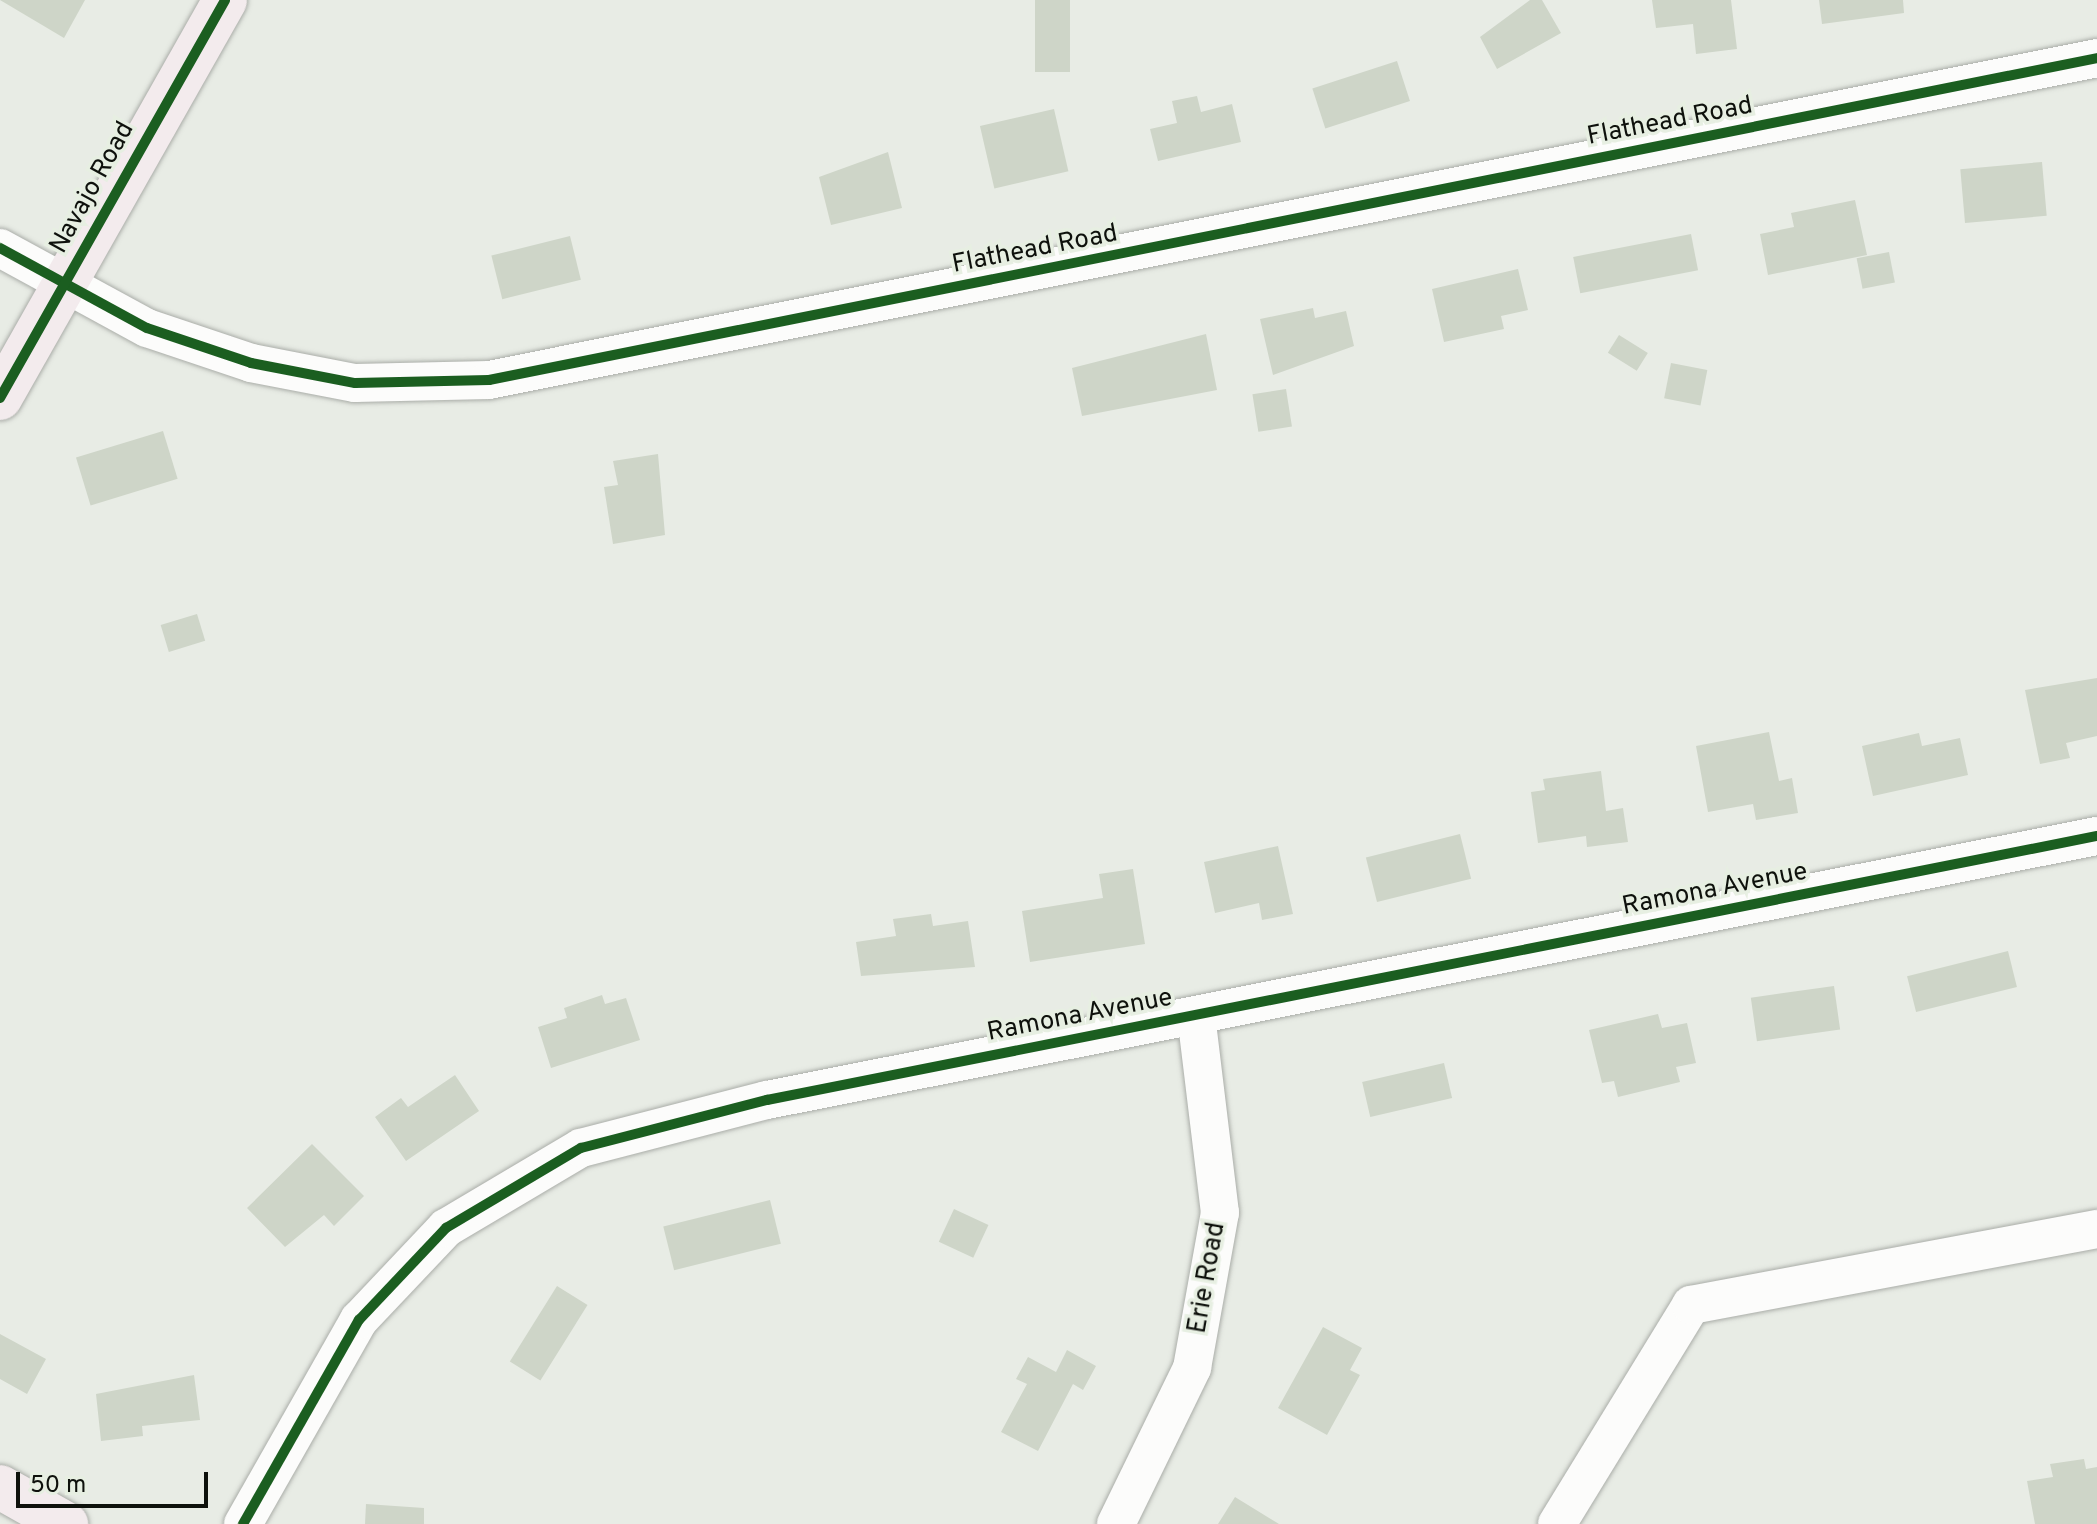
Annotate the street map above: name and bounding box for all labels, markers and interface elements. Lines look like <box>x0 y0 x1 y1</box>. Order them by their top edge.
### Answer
street label: Flathead Road <box>1585 91 1755 153</box>
street label: Navajo Road <box>44 117 142 259</box>
street label: Flathead Road <box>950 219 1120 281</box>
street label: Ramona Avenue <box>1619 857 1811 923</box>
street label: Ramona Avenue <box>984 983 1176 1049</box>
street label: Erie Road <box>1183 1220 1233 1336</box>
scale bar <box>20 1456 212 1506</box>
text: 50 m <box>30 1471 86 1501</box>

